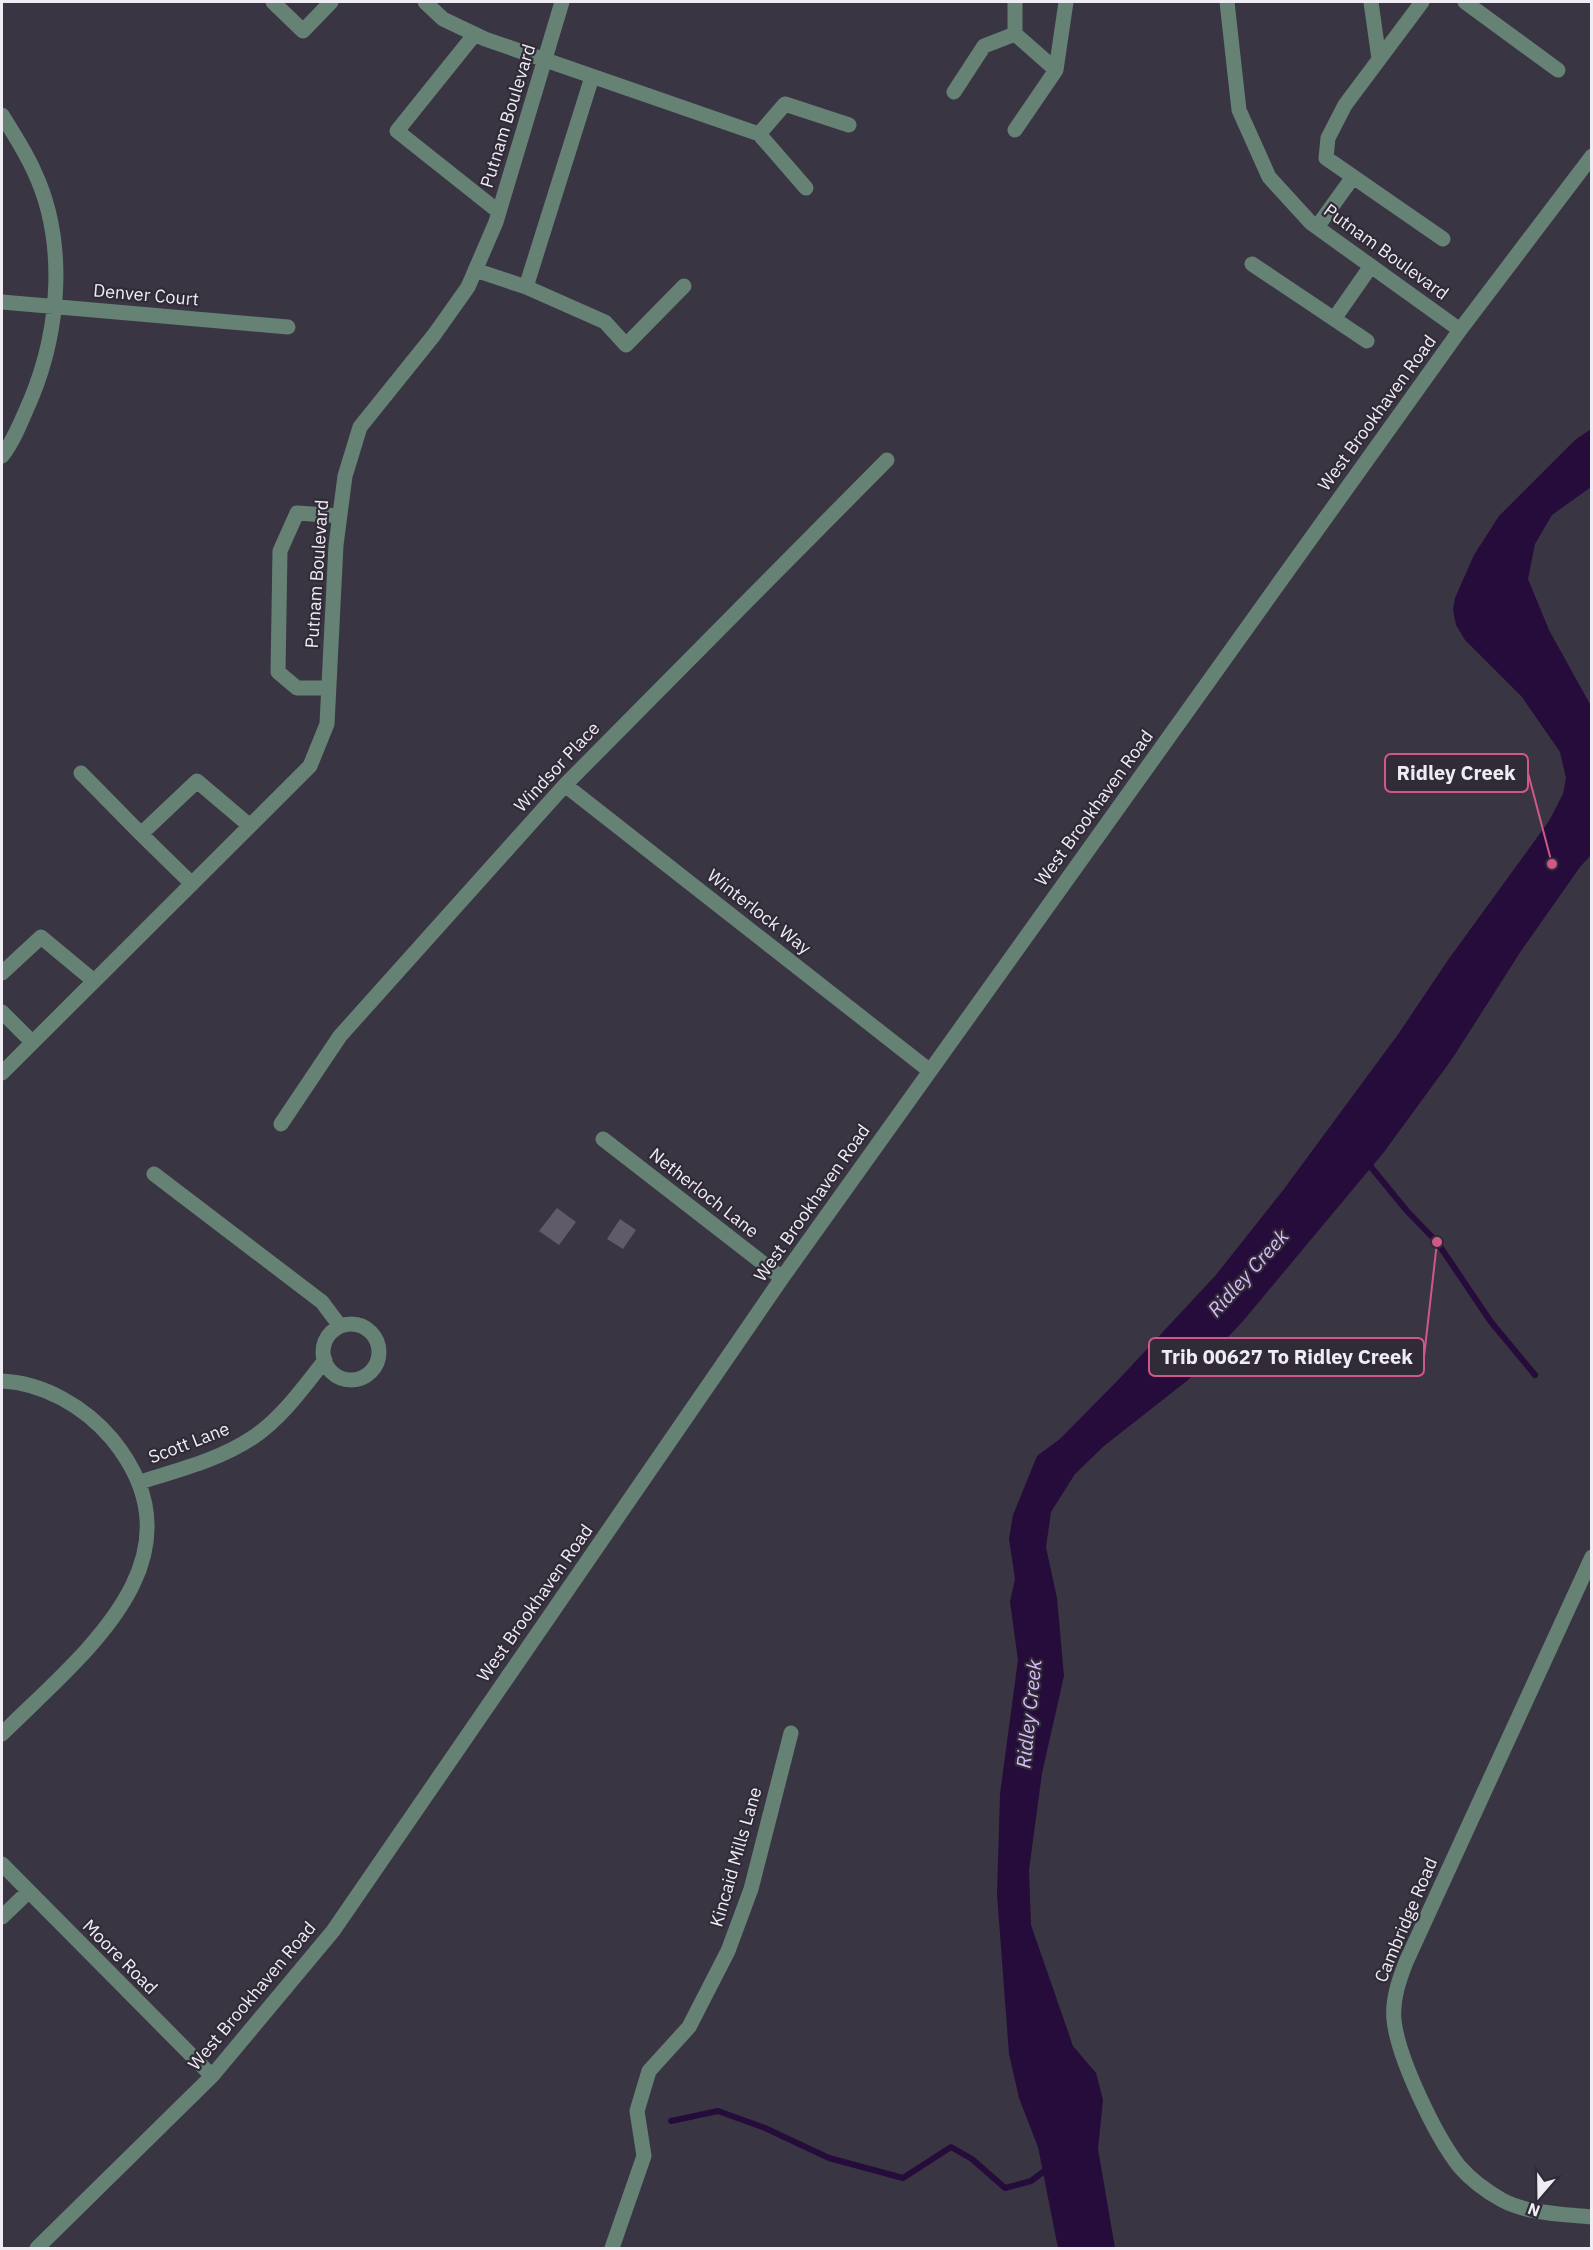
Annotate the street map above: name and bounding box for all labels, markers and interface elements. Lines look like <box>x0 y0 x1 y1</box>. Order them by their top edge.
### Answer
street label: Putnam Boulevard <box>475 41 540 191</box>
street label: Putnam Boulevard <box>1319 198 1453 305</box>
street label: Denver Court <box>92 278 200 311</box>
street label: West Brookhaven Road <box>1312 330 1441 495</box>
street label: Putnam Boulevard <box>300 499 333 649</box>
street label: Windsor Place <box>509 717 604 817</box>
street label: West Brookhaven Road <box>1029 725 1158 890</box>
callout: Ridley Creek <box>1385 754 1528 792</box>
text: Ridley Creek <box>1397 759 1516 786</box>
street label: Winterlock Way <box>703 864 816 959</box>
street label: West Brookhaven Road <box>749 1120 875 1286</box>
street label: Netherloch Lane <box>645 1143 764 1243</box>
water label: Ridley Creek <box>1201 1223 1295 1322</box>
callout: Trib 00627 To Ridley Creek <box>1149 1338 1424 1376</box>
text: Trib 00627 To Ridley Creek <box>1161 1343 1413 1370</box>
street label: Scott Lane <box>145 1417 233 1468</box>
street label: West Brookhaven Road <box>472 1520 598 1686</box>
water label: Ridley Creek <box>1009 1658 1048 1770</box>
street label: Kincaid Mills Lane <box>705 1784 767 1930</box>
street label: Cambridge Road <box>1369 1854 1442 1986</box>
street label: Moore Road <box>78 1914 163 1999</box>
street label: West Brookhaven Road <box>183 1917 321 2075</box>
north arrow <box>1509 2166 1569 2226</box>
text: N <box>1525 2199 1543 2221</box>

